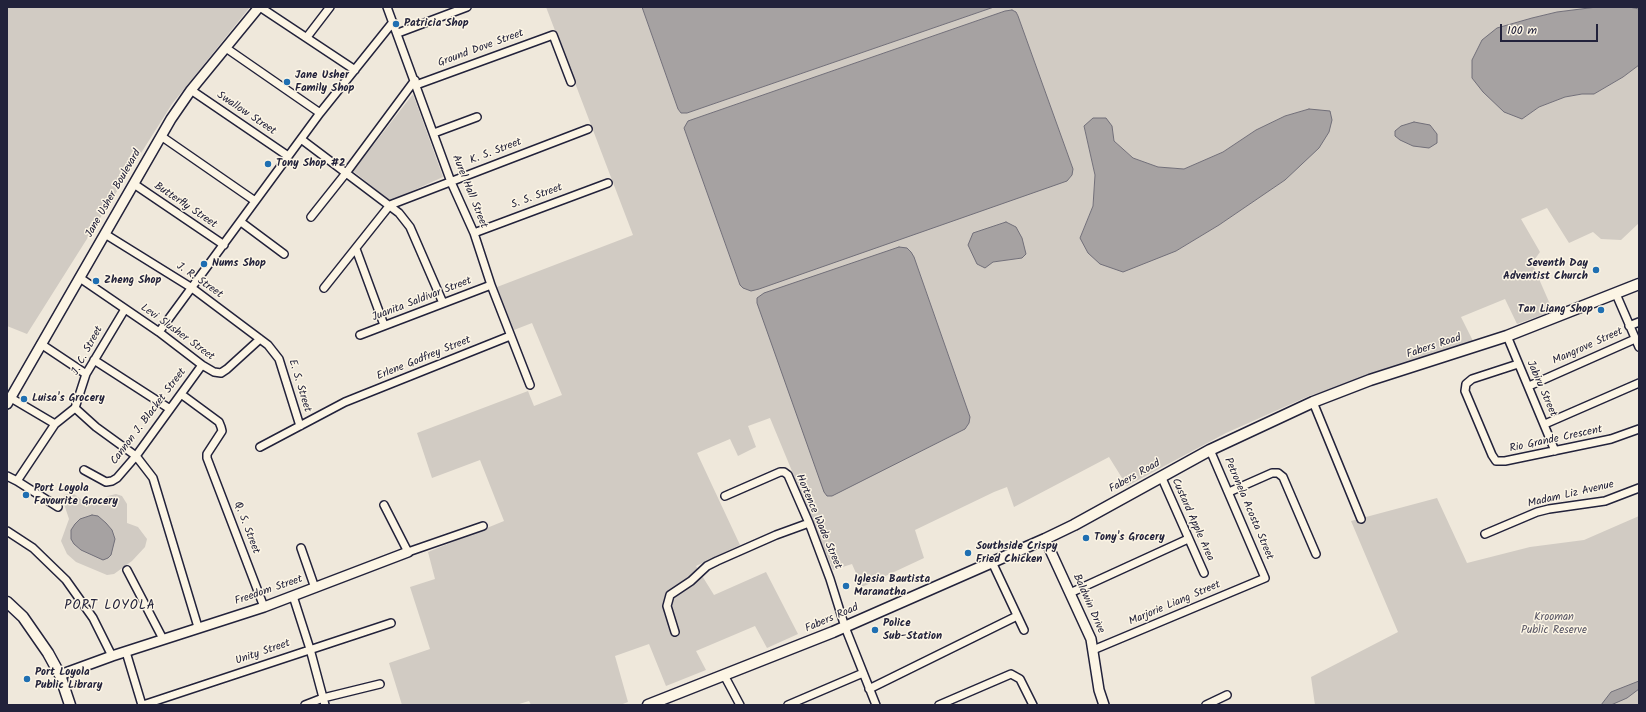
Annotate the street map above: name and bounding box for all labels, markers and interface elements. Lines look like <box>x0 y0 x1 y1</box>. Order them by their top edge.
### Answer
scale bar <box>1502 16 1600 42</box>
place label: Patricia Shop <box>404 17 469 31</box>
marker: Patricia Shop <box>391 19 401 29</box>
text: 100 m <box>1507 21 1537 40</box>
street label: Ground Dove Street <box>436 27 526 71</box>
place label: Jane Usher Family Shop <box>295 69 355 95</box>
marker: Jane Usher Family Shop <box>282 77 292 87</box>
street label: Swallow Street <box>214 89 278 139</box>
street label: K. S. Street <box>468 136 524 168</box>
street label: Jane Usher Boulevard <box>83 148 145 240</box>
street label: Aurel Hall Street <box>448 153 490 231</box>
place label: Tony Shop #2 <box>276 157 345 171</box>
marker: Tony Shop #2 <box>263 159 273 169</box>
street label: Butterfly Street <box>151 180 219 232</box>
street label: S. S. Street <box>510 182 564 212</box>
place label: Nums Shop <box>212 257 266 271</box>
place label: Seventh Day Adventist Church <box>1503 257 1588 283</box>
marker: Nums Shop <box>199 259 209 269</box>
street label: J. R. Street <box>173 260 225 302</box>
marker: Seventh Day Adventist Church <box>1591 265 1601 275</box>
place label: Zheng Shop <box>104 274 161 288</box>
street label: Juanita Saldivar Street <box>370 275 474 325</box>
marker: Zheng Shop <box>91 276 101 286</box>
street label: Levi Slusher Street <box>138 302 216 364</box>
place label: Tan Liang Shop <box>1518 303 1593 317</box>
marker: Tan Liang Shop <box>1596 305 1606 315</box>
street label: J. C. Street <box>70 324 106 378</box>
street label: Mangrove Street <box>1551 326 1625 368</box>
street label: Fabers Road <box>1405 332 1463 362</box>
street label: Erlene Godfrey Street <box>375 334 473 384</box>
street label: E. S. Street <box>285 358 313 414</box>
street label: Jabiru Street <box>1523 359 1559 419</box>
street label: Cannon J. Blacket Street <box>108 366 190 468</box>
place label: Luisa's Grocery <box>32 392 105 406</box>
marker: Luisa's Grocery <box>19 394 29 404</box>
street label: Rio Grande Crescent <box>1508 424 1604 456</box>
street label: Petronela Acosta Street <box>1220 456 1276 562</box>
street label: Fabers Road <box>1107 458 1163 496</box>
street label: Hortence Wade Street <box>792 473 844 571</box>
street label: Custard Apple Area <box>1168 477 1216 563</box>
street label: Madam Liz Avenue <box>1527 479 1615 511</box>
place label: Port Loyola Favourite Grocery <box>34 482 118 508</box>
marker: Port Loyola Favourite Grocery <box>21 490 31 500</box>
street label: Q. S. Street <box>230 500 262 556</box>
place label: Tony's Grocery <box>1094 531 1165 545</box>
marker: Tony's Grocery <box>1081 533 1091 543</box>
place label: Southside Crispy Fried Chicken <box>976 540 1058 566</box>
marker: Southside Crispy Fried Chicken <box>963 548 973 558</box>
street label: Baldwin Drive <box>1069 572 1107 636</box>
street label: Freedom Street <box>233 573 305 609</box>
place label: Iglesia Bautista Maranatha <box>854 573 930 599</box>
street label: Marjorie Liang Street <box>1127 579 1223 629</box>
marker: Iglesia Bautista Maranatha <box>841 581 851 591</box>
district label: PORT LOYOLA <box>64 599 156 615</box>
street label: Fabers Road <box>803 602 861 636</box>
park label: Krooman Public Reserve <box>1521 611 1587 637</box>
place label: Police Sub-Station <box>883 617 942 643</box>
marker: Police Sub-Station <box>870 625 880 635</box>
street label: Unity Street <box>234 638 292 668</box>
place label: Port Loyola Public Library <box>35 666 102 692</box>
marker: Port Loyola Public Library <box>22 674 32 684</box>

